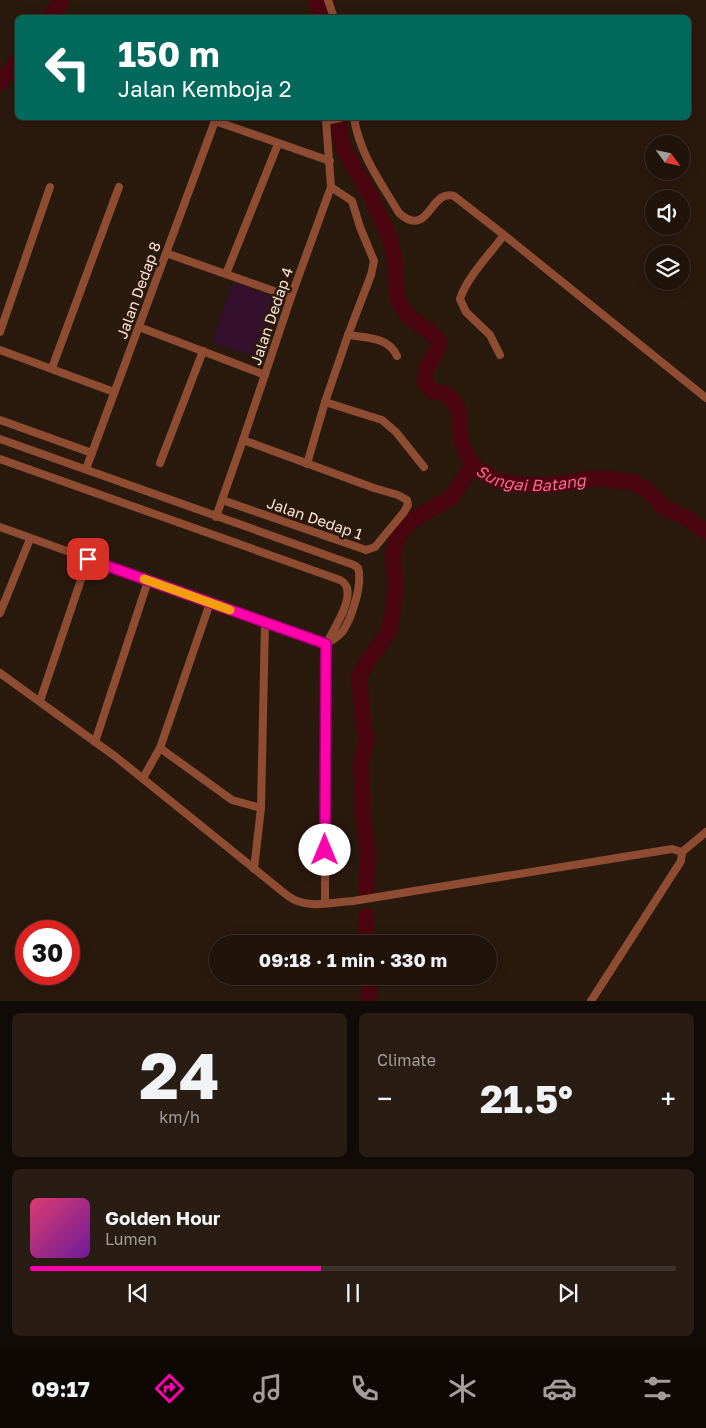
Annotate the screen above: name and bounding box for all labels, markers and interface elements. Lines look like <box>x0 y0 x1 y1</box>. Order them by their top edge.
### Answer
text: 150 m <box>118 33 220 75</box>
icon: left <box>35 35 100 100</box>
text: Jalan Kemboja 2 <box>118 75 291 102</box>
north arrow <box>645 135 690 180</box>
map controls <box>645 135 690 290</box>
button: sound <box>645 190 690 235</box>
street label: Jalan Dedap 8 <box>112 239 164 341</box>
button: layers <box>645 245 690 290</box>
street label: Jalan Dedap 4 <box>246 265 296 367</box>
water label: Sungai Batang <box>472 460 588 495</box>
street label: Jalan Dedap 1 <box>265 493 365 543</box>
pin <box>67 538 109 580</box>
icon: arrive <box>74 545 102 573</box>
position arrow <box>298 823 350 875</box>
speed limit sign: 30 <box>15 920 80 985</box>
text: 09:18 · 1 min · 330 m <box>259 948 447 971</box>
text: 24 <box>139 1035 220 1113</box>
text: Climate <box>377 1050 436 1070</box>
text: 21.5° <box>480 1076 573 1121</box>
text: − <box>377 1082 392 1115</box>
text: + <box>661 1082 676 1115</box>
text: km/h <box>159 1107 200 1127</box>
text: Golden Hour <box>105 1206 220 1229</box>
text: Lumen <box>105 1229 157 1249</box>
icon: previous <box>124 1279 152 1307</box>
icon: pause <box>339 1279 367 1307</box>
icon: next <box>554 1279 582 1307</box>
icon: directions <box>152 1371 187 1406</box>
icon: music <box>250 1371 285 1406</box>
icon: phone <box>347 1371 382 1406</box>
icon: climate <box>445 1371 480 1406</box>
icon: car <box>542 1371 577 1406</box>
icon: filters <box>640 1371 675 1406</box>
text: 09:17 <box>31 1375 90 1402</box>

